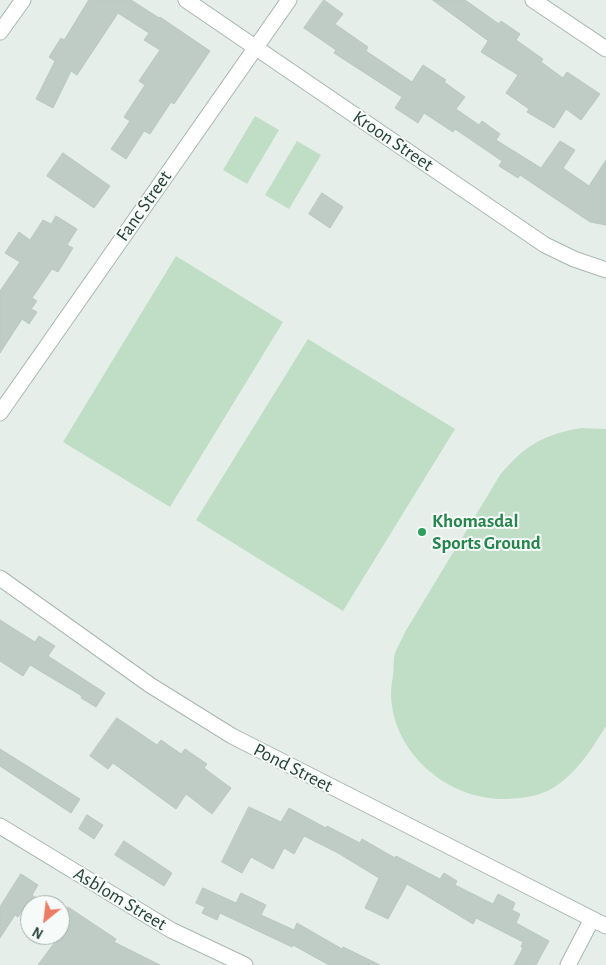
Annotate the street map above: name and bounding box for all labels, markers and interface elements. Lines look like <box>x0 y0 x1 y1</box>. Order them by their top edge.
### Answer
street label: Kroon Street <box>348 106 438 176</box>
street label: Fanc Street <box>111 166 177 246</box>
place label: Khomasdal Sports Ground <box>432 510 541 554</box>
marker: Khomasdal Sports Ground <box>416 526 428 538</box>
street label: Pond Street <box>250 738 336 798</box>
street label: Asblom Street <box>69 862 171 936</box>
north arrow <box>20 895 70 945</box>
text: N <box>31 924 46 941</box>

